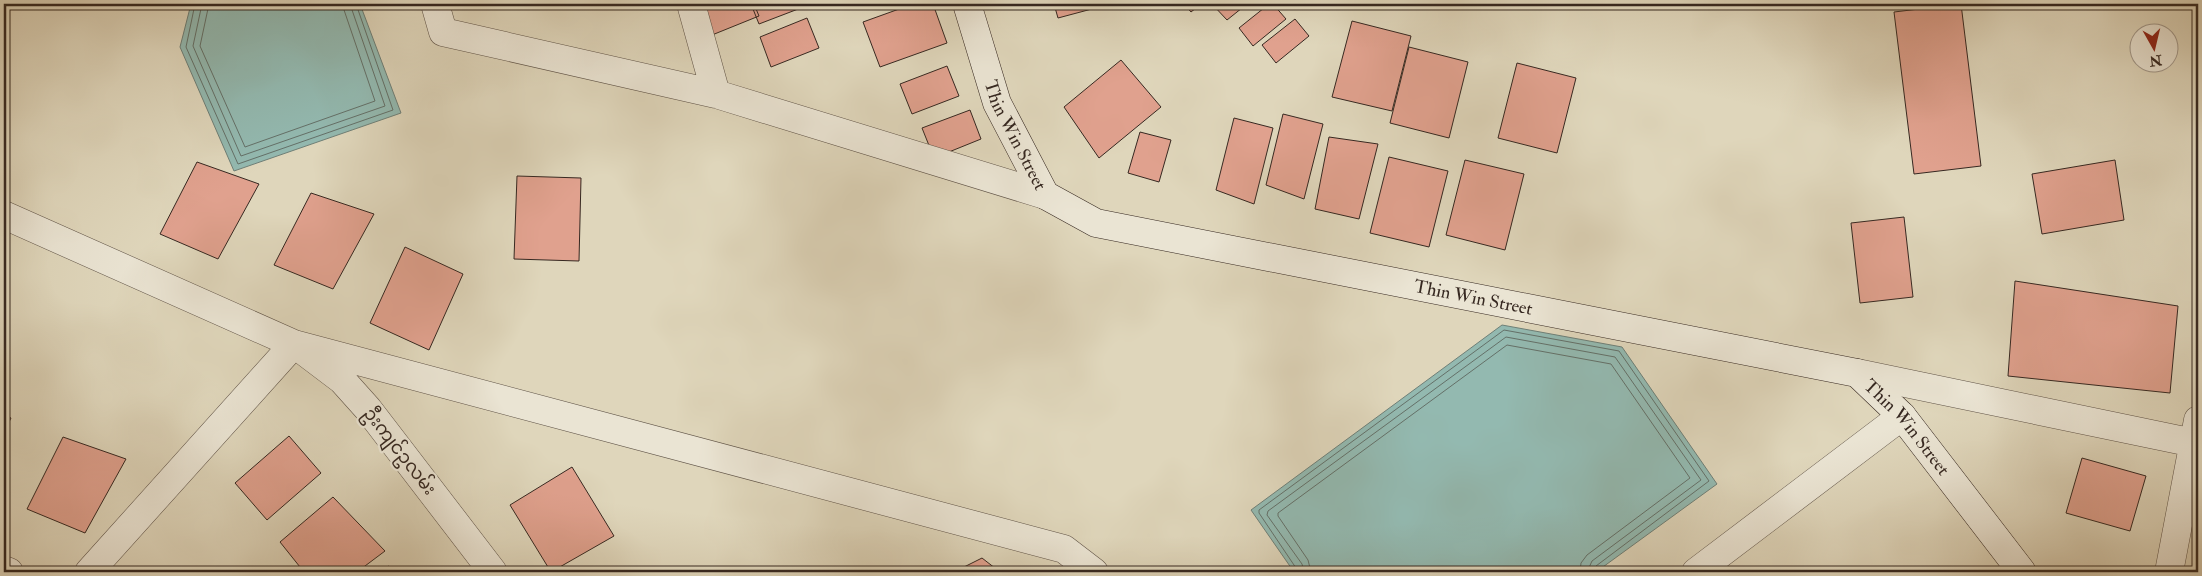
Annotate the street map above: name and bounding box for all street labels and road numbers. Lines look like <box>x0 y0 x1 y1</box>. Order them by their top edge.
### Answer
street label: Thin Win Street <box>979 77 1052 194</box>
street label: Thin Win Street <box>1412 275 1535 321</box>
street label: Thin Win Street <box>1859 375 1955 480</box>
street label: ဦးကျင်ဥလမ်း <box>356 402 443 502</box>

